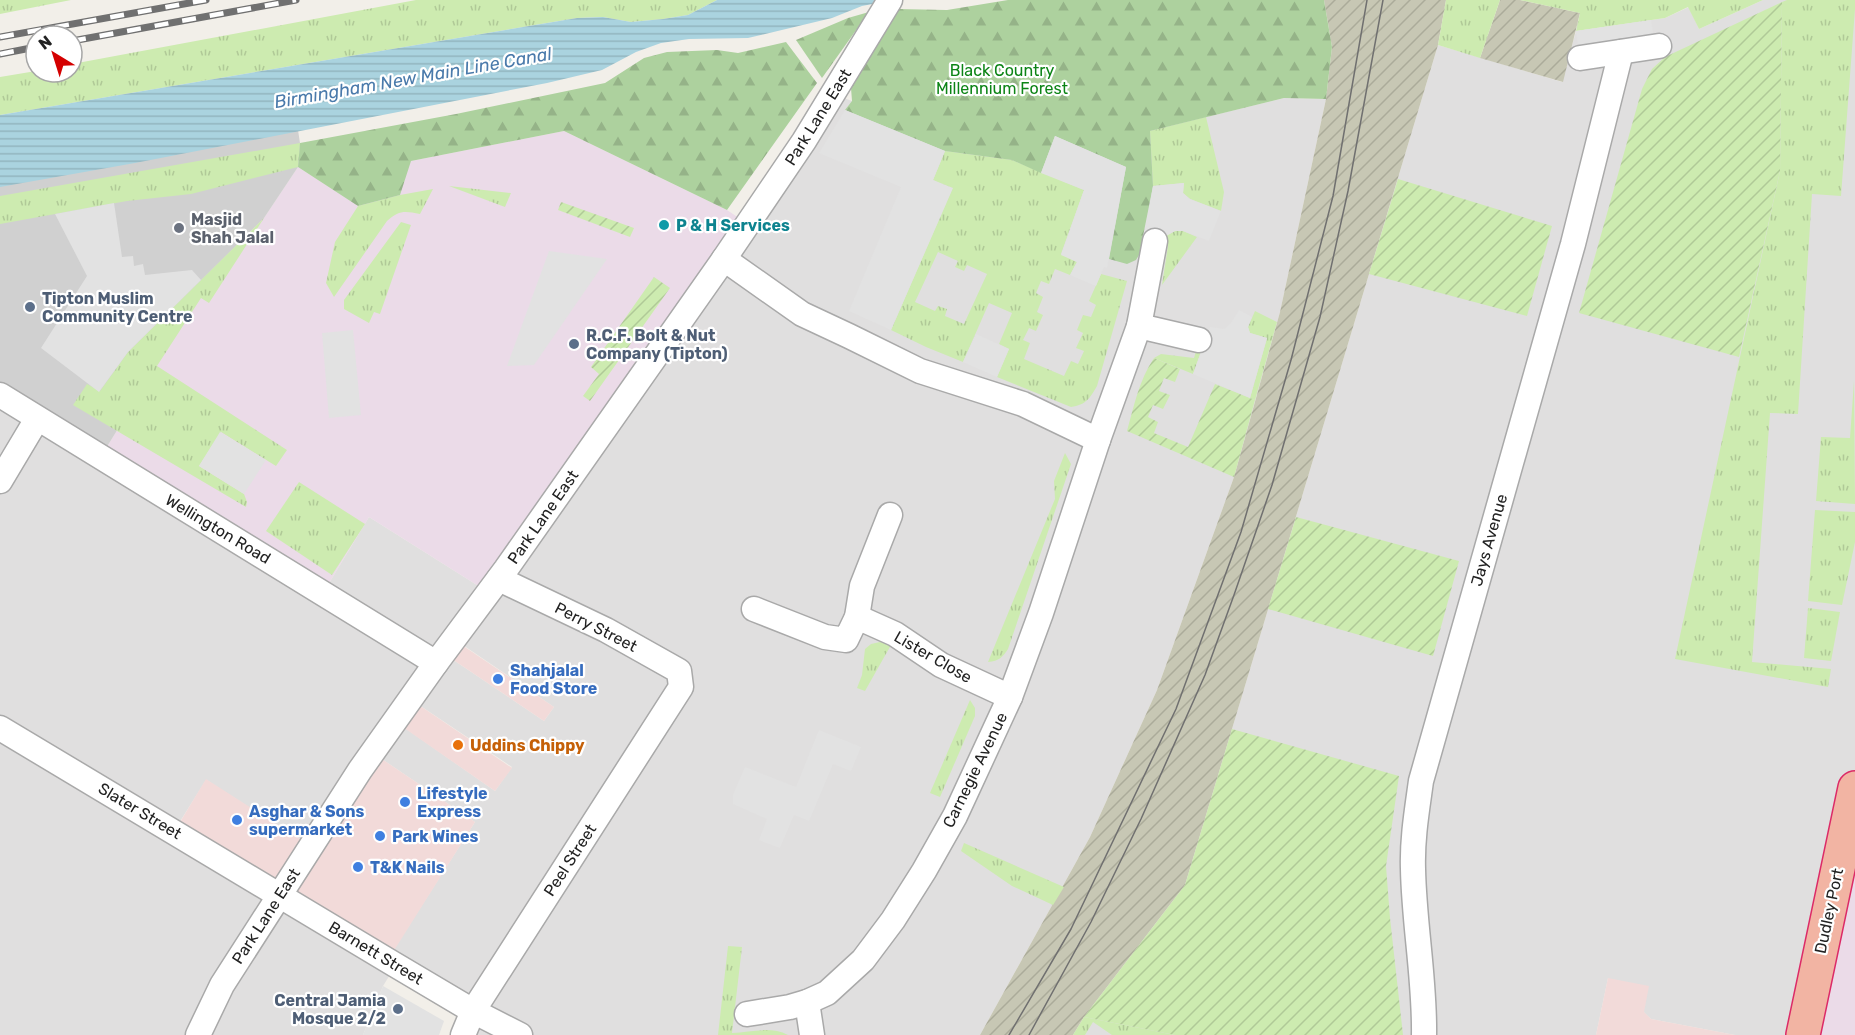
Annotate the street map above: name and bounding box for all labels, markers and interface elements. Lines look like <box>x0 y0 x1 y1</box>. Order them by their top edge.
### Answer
north arrow <box>24 24 84 84</box>
text: N <box>35 32 55 54</box>
water label: Birmingham New Main Line Canal <box>273 43 554 113</box>
park label: Black Country Millennium Forest <box>936 61 1068 98</box>
street label: Park Lane East <box>781 65 855 169</box>
place label: Masjid Shah Jalal <box>191 210 274 247</box>
place label: P & H Services <box>676 216 790 235</box>
marker: P & H Services <box>657 218 671 232</box>
marker: Masjid Shah Jalal <box>172 221 186 235</box>
place label: Tipton Muslim Community Centre <box>42 289 193 326</box>
marker: Tipton Muslim Community Centre <box>23 300 37 314</box>
place label: R.C.F. Bolt & Nut Company (Tipton) <box>586 326 728 363</box>
marker: R.C.F. Bolt & Nut Company (Tipton) <box>567 337 581 351</box>
street label: Park Lane East <box>504 466 582 568</box>
street label: Wellington Road <box>162 490 274 568</box>
street label: Jays Avenue <box>1467 492 1511 588</box>
street label: Perry Street <box>552 598 640 656</box>
street label: Lister Close <box>891 627 975 687</box>
place label: Shahjalal Food Store <box>510 661 597 698</box>
marker: Shahjalal Food Store <box>491 672 505 686</box>
street label: Carnegie Avenue <box>939 709 1011 831</box>
place label: Uddins Chippy <box>470 736 585 755</box>
marker: Uddins Chippy <box>451 738 465 752</box>
street label: Slater Street <box>95 779 185 843</box>
place label: Lifestyle Express <box>417 784 488 821</box>
marker: Lifestyle Express <box>398 795 412 809</box>
place label: Asghar & Sons supermarket <box>249 802 365 839</box>
marker: Asghar & Sons supermarket <box>230 813 244 827</box>
street label: Peel Street <box>540 820 600 900</box>
place label: Park Wines <box>392 827 479 846</box>
marker: Park Wines <box>373 829 387 843</box>
place label: T&K Nails <box>370 858 445 877</box>
marker: T&K Nails <box>351 860 365 874</box>
street label: Park Lane East <box>228 865 304 967</box>
street label: Dudley Port <box>1811 867 1847 955</box>
street label: Barnett Street <box>325 917 427 989</box>
place label: Central Jamia Mosque 2/2 <box>274 991 386 1028</box>
marker: Central Jamia Mosque 2/2 <box>391 1002 405 1016</box>

